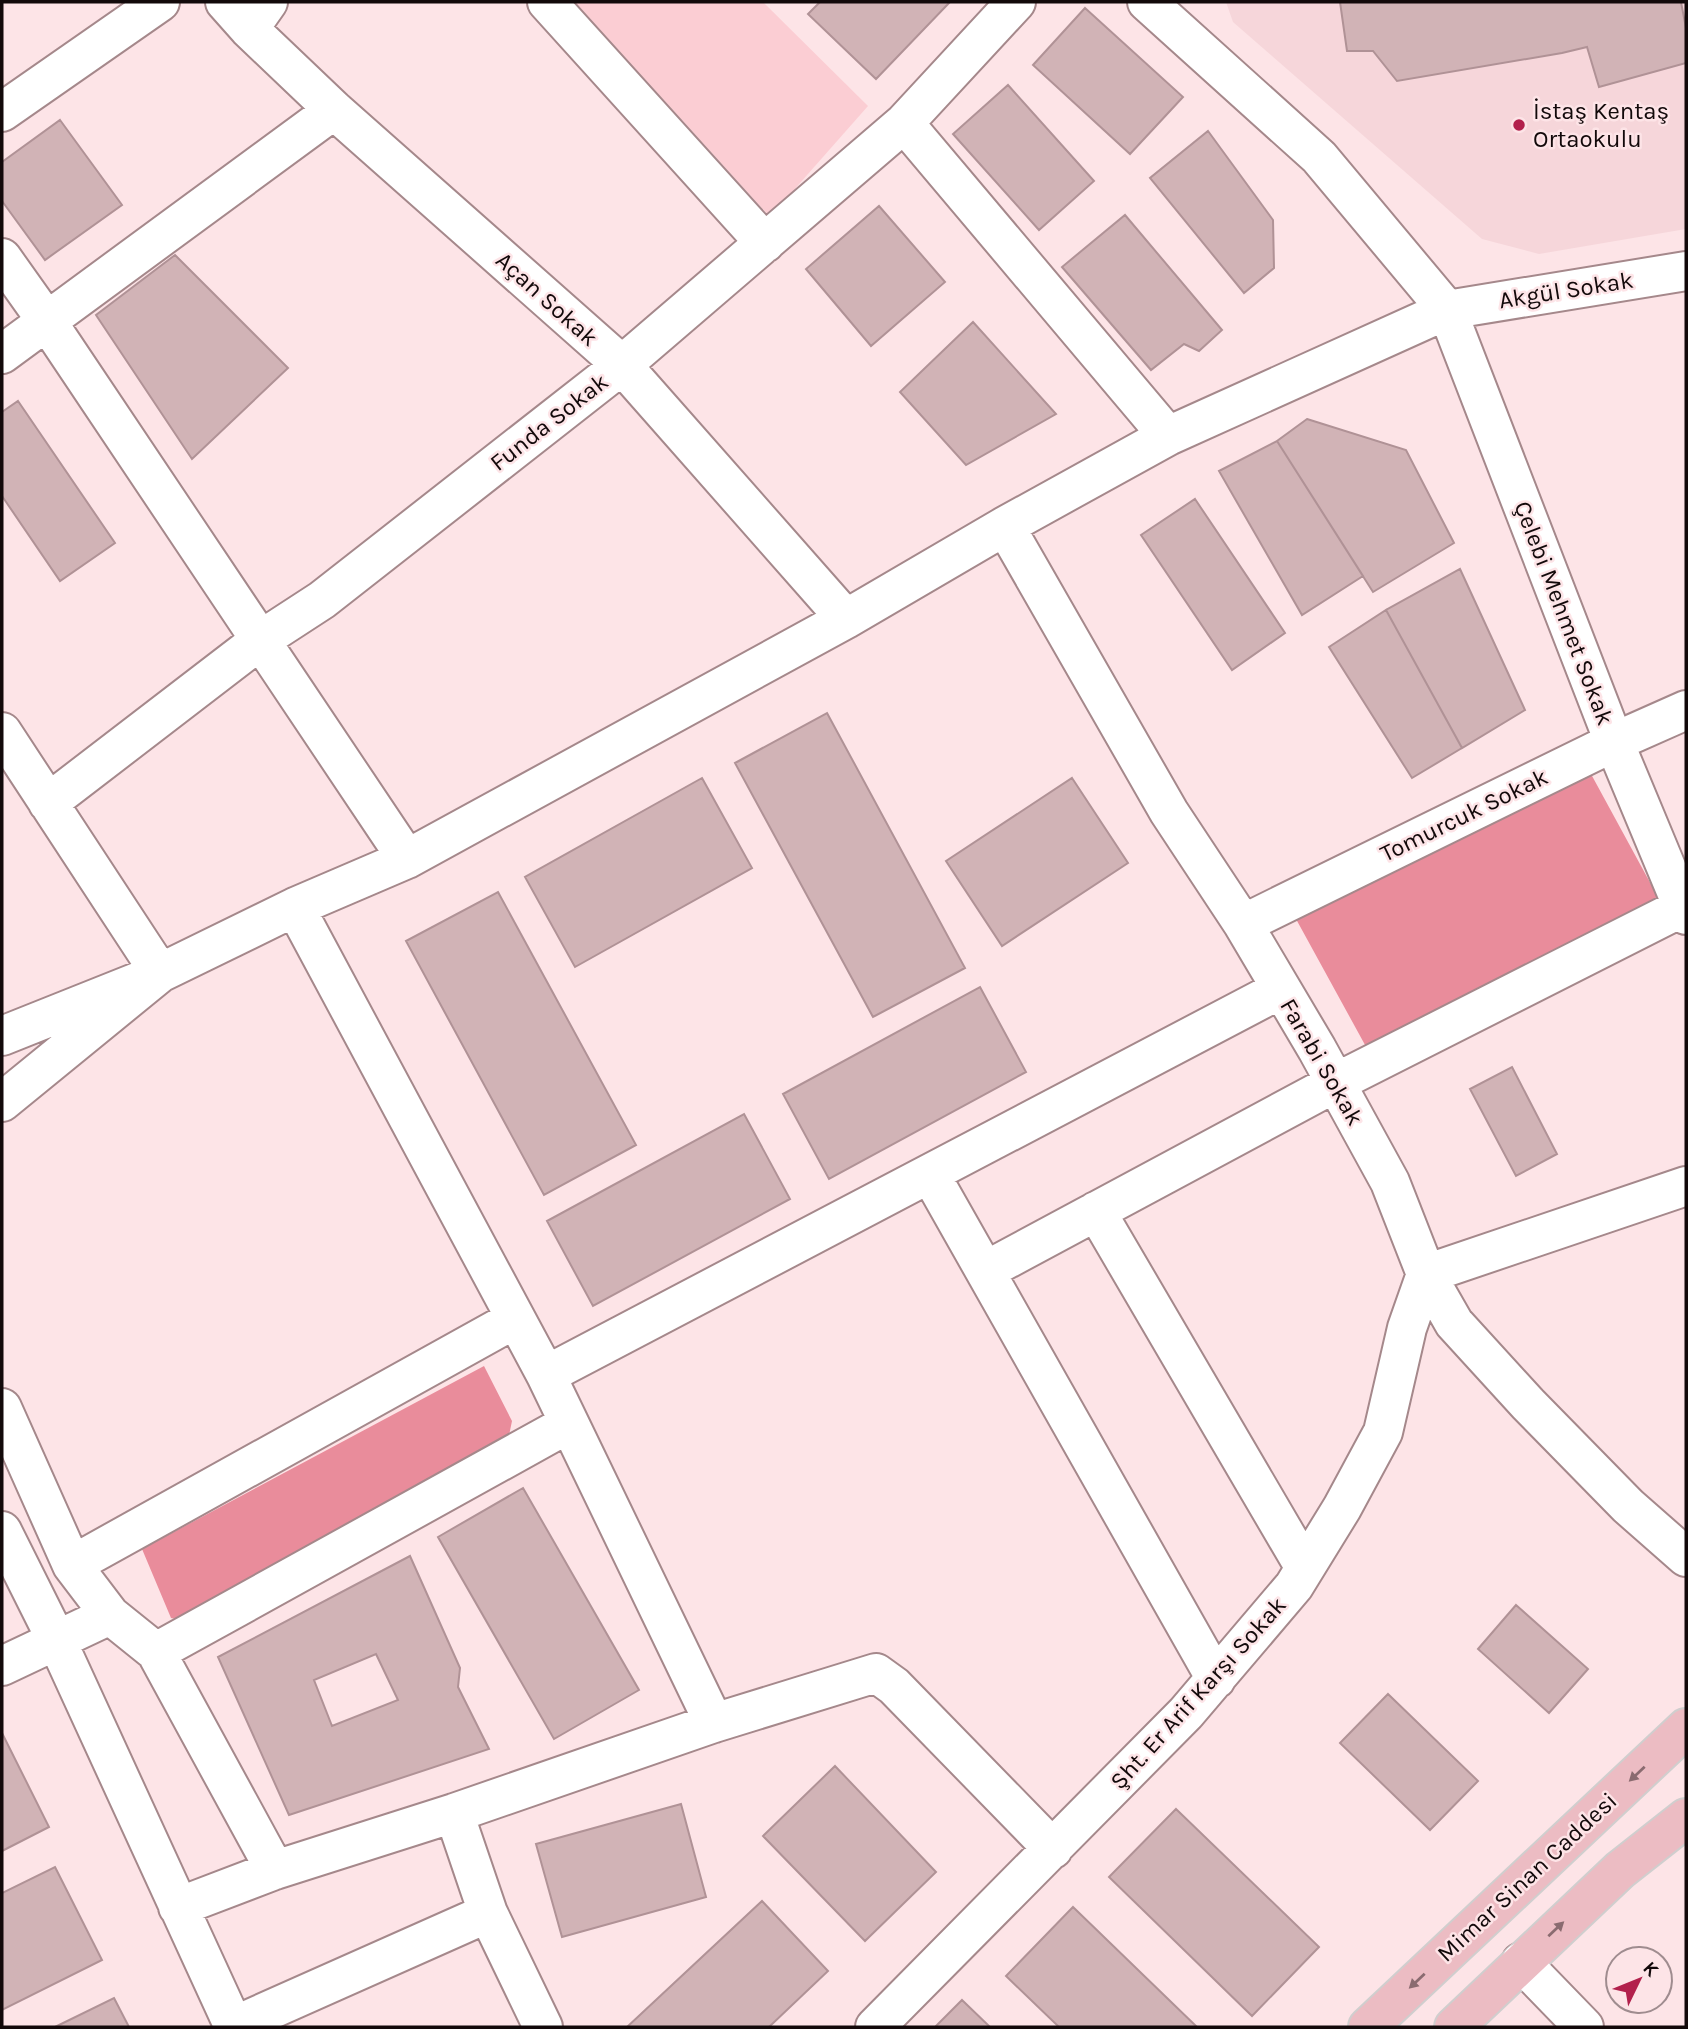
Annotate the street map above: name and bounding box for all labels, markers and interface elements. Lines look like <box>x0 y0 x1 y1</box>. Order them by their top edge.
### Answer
place label: İstaş Kentaş Ortaokulu <box>1533 97 1669 153</box>
marker: İstaş Kentaş Ortaokulu <box>1511 117 1527 133</box>
street label: Açan Sokak <box>490 246 604 352</box>
street label: Akgül Sokak <box>1497 266 1635 314</box>
street label: Funda Sokak <box>484 367 614 477</box>
street label: Çelebi Mehmet Sokak <box>1508 497 1620 729</box>
street label: Tomurcuk Sokak <box>1376 762 1552 868</box>
street label: Farabi Sokak <box>1274 993 1370 1131</box>
street label: Şht. Er Arif Karşı Sokak <box>1104 1591 1292 1795</box>
one-way arrow <box>1628 1766 1645 1783</box>
street label: Mimar Sinan Caddesi <box>1431 1786 1623 1968</box>
one-way arrow <box>1548 1921 1565 1937</box>
north arrow <box>1604 1945 1674 2015</box>
text: K <box>1638 1957 1663 1982</box>
one-way arrow <box>1409 1972 1426 1988</box>

